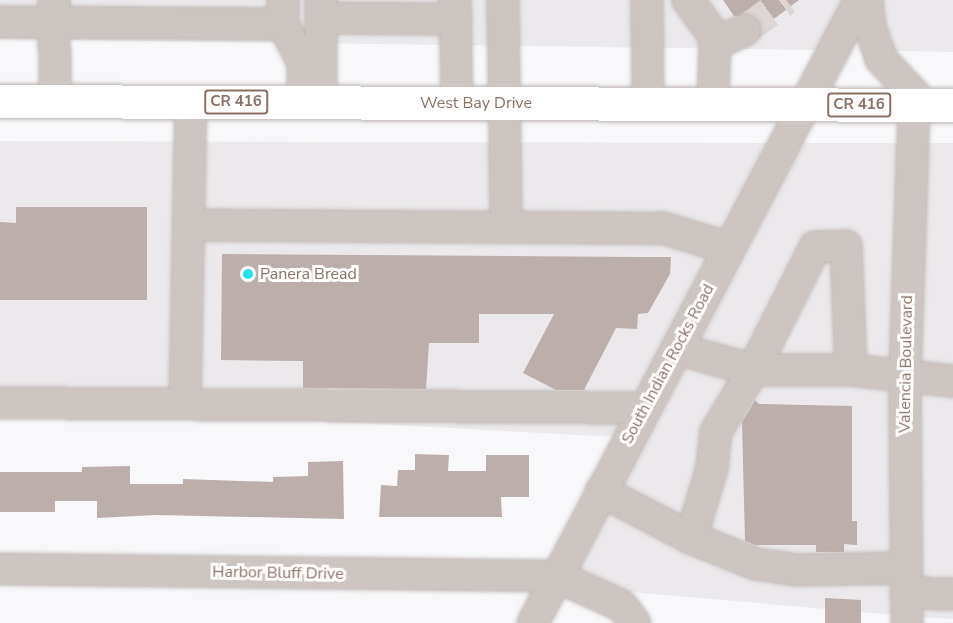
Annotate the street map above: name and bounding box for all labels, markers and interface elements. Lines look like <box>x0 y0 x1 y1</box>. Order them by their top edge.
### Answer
road number: CR 416 <box>203 90 269 114</box>
street label: West Bay Drive <box>420 93 532 113</box>
road number: CR 416 <box>826 93 892 117</box>
place label: Panera Bread <box>260 264 357 284</box>
marker: Panera Bread <box>241 267 255 281</box>
street label: South Indian Rocks Road <box>618 281 718 447</box>
street label: Valencia Boulevard <box>895 295 917 433</box>
street label: Harbor Bluff Drive <box>212 562 344 584</box>

